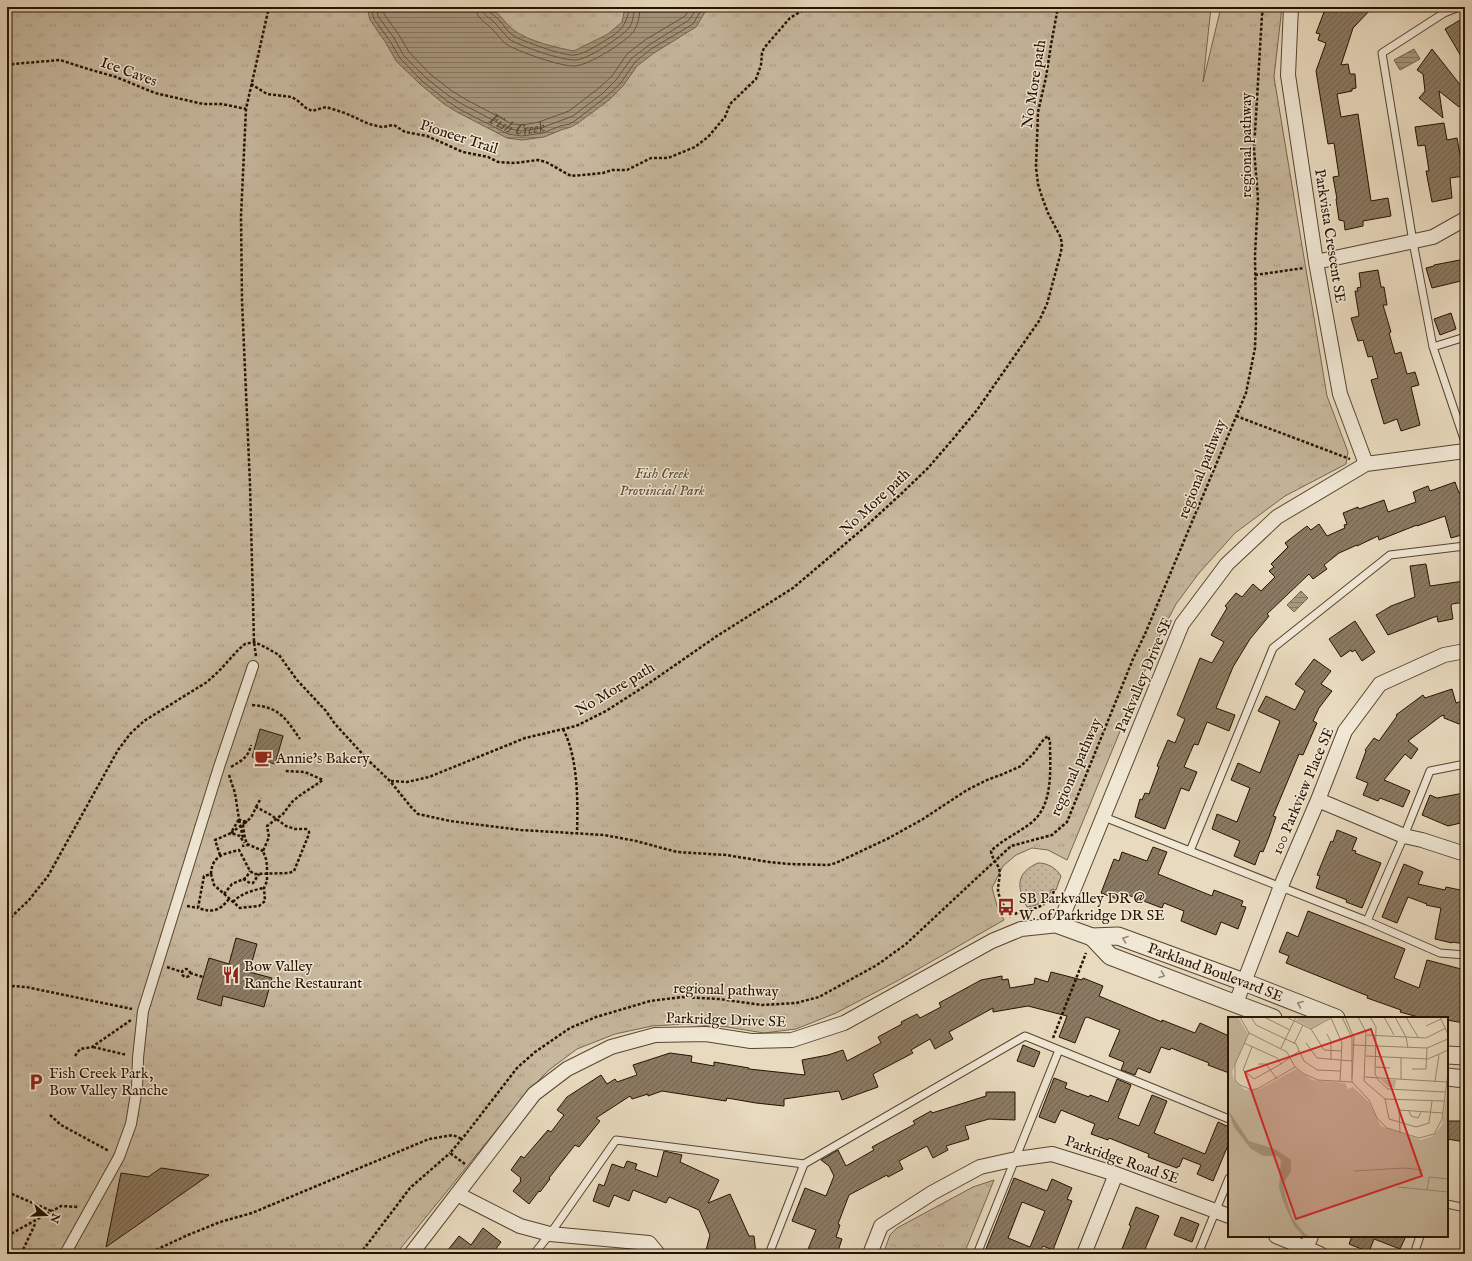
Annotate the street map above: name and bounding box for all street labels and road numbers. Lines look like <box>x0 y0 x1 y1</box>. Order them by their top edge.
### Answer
street label: No More path <box>1018 38 1050 130</box>
street label: Ice Caves <box>98 53 160 91</box>
street label: regional pathway <box>1237 92 1256 198</box>
street label: Pioneer Trail <box>418 115 501 159</box>
street label: Parkvista Crescent SE <box>1310 168 1350 304</box>
street label: regional pathway <box>1173 416 1231 521</box>
street label: No More path <box>836 465 914 539</box>
street label: Parkvalley Drive SE <box>1111 614 1177 736</box>
street label: No More path <box>572 658 658 720</box>
street label: regional pathway <box>1046 714 1106 819</box>
street label: 100 Parkview Place SE <box>1268 724 1338 858</box>
street label: Parkland Boulevard SE <box>1145 938 1286 1006</box>
street label: regional pathway <box>673 979 780 1001</box>
street label: Parkridge Drive SE <box>665 1008 787 1032</box>
street label: Parkridge Road SE <box>1062 1132 1182 1188</box>

